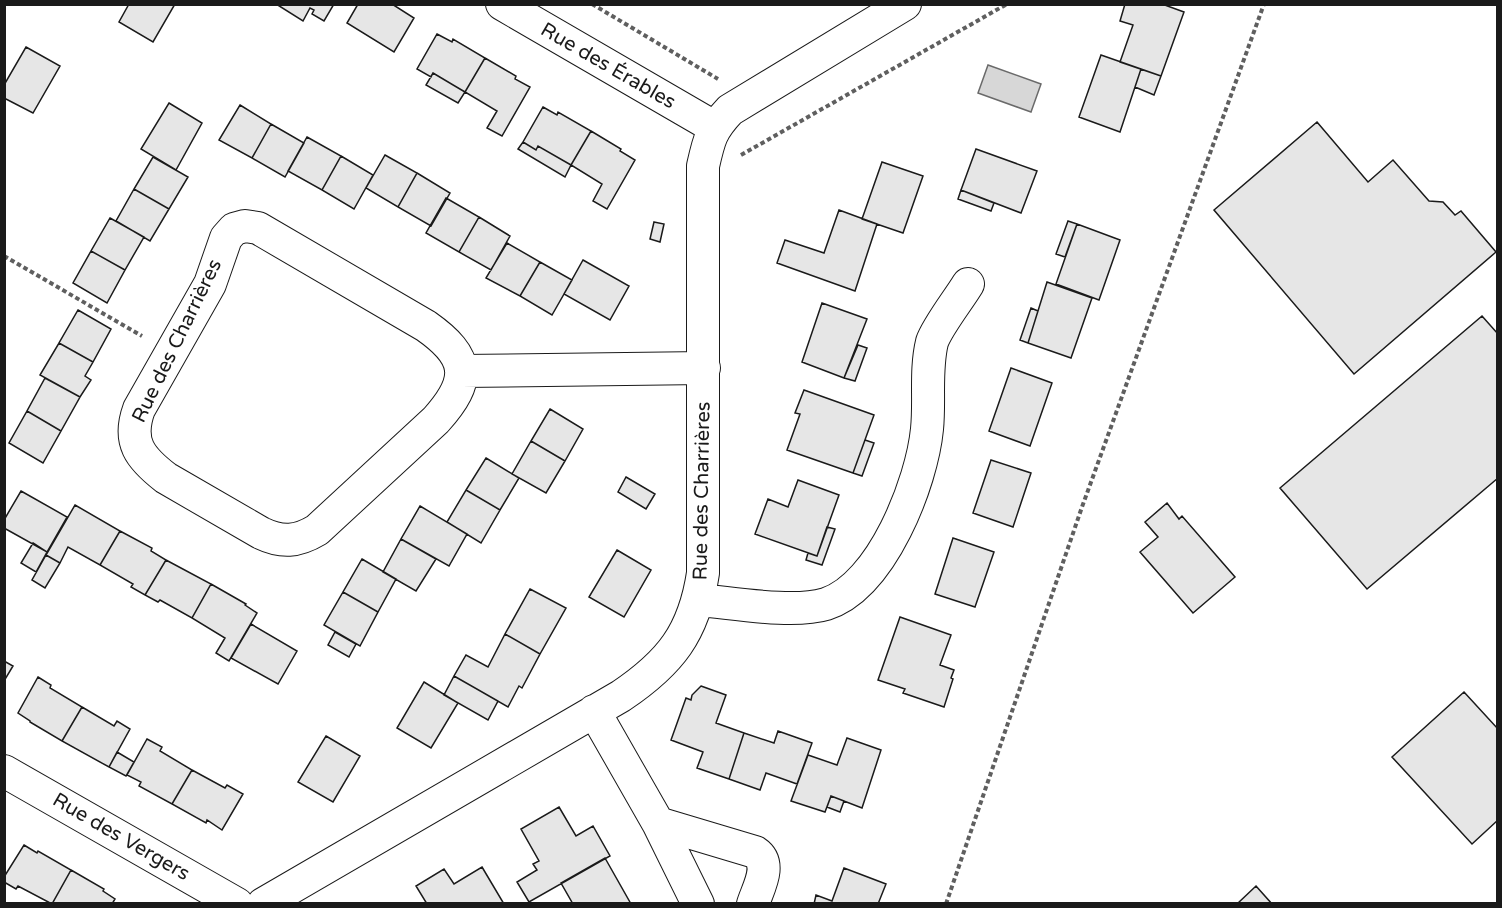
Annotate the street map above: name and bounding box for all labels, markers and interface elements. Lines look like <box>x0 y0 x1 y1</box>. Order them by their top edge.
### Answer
street label: Rue des Érables <box>536 17 680 114</box>
street label: Rue des Charrières <box>127 255 227 427</box>
street label: Rue des Charrières <box>688 401 716 581</box>
street label: Rue des Vergers <box>48 788 194 886</box>

